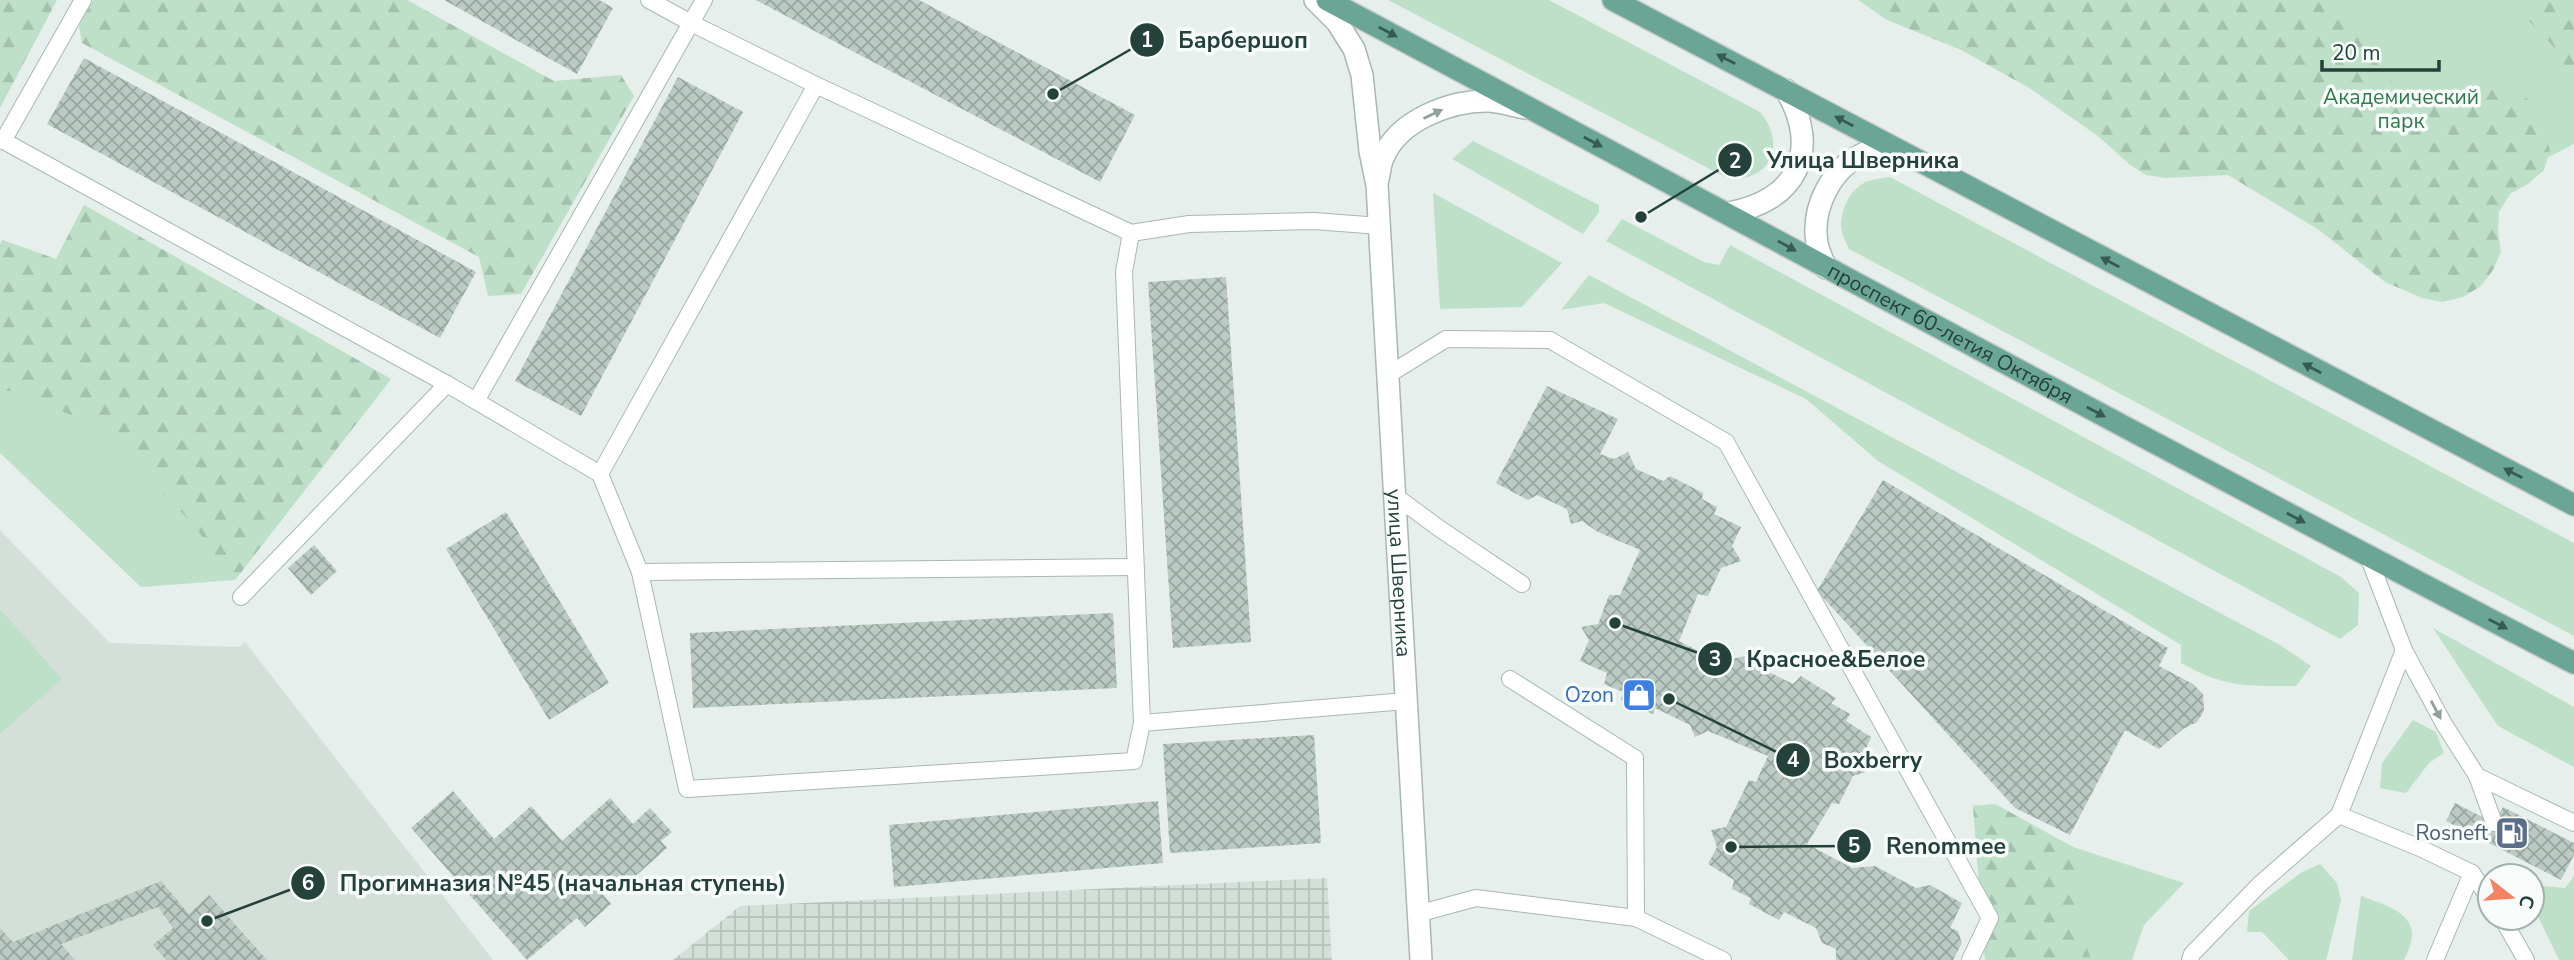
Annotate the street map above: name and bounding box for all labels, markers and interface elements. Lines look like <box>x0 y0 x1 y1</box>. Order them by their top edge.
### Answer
callout: Барбершоп <box>1129 18 1322 62</box>
text: Барбершоп <box>1178 25 1308 56</box>
text: 1 <box>1141 26 1153 54</box>
one-way arrow <box>1378 26 1397 38</box>
scale bar <box>2322 28 2439 72</box>
text: 20 m <box>2332 39 2381 67</box>
one-way arrow <box>1716 53 1736 64</box>
park label: Академический парк <box>2323 83 2479 135</box>
one-way arrow <box>1423 108 1443 120</box>
one-way arrow <box>1834 116 1854 127</box>
one-way arrow <box>1583 136 1603 147</box>
callout: Улица Шверника <box>1718 138 1973 182</box>
text: Улица Шверника <box>1766 145 1959 176</box>
text: 2 <box>1729 147 1741 175</box>
one-way arrow <box>1777 240 1797 252</box>
street label: проспект 60-летия Октября <box>1823 256 2078 411</box>
one-way arrow <box>2101 256 2120 268</box>
one-way arrow <box>2302 362 2322 374</box>
one-way arrow <box>2086 405 2106 417</box>
one-way arrow <box>2504 467 2523 479</box>
street label: улица Шверника <box>1380 488 1418 658</box>
one-way arrow <box>2287 512 2307 524</box>
one-way arrow <box>2488 618 2508 629</box>
callout: Красное&Белое <box>1697 637 1940 681</box>
text: Красное&Белое <box>1746 644 1926 675</box>
text: 3 <box>1709 645 1721 673</box>
shop icon: Ozon <box>1620 676 1658 714</box>
place label: Ozon <box>1565 681 1614 709</box>
one-way arrow <box>2431 700 2442 720</box>
callout: Boxberry <box>1775 738 1937 782</box>
text: Boxberry <box>1824 745 1923 776</box>
text: 4 <box>1787 746 1800 774</box>
fuel station icon: Rosneft <box>2493 814 2531 852</box>
place label: Rosneft <box>2415 819 2489 847</box>
callout: Renommee <box>1837 824 2020 868</box>
text: Renommee <box>1886 831 2006 862</box>
text: 5 <box>1848 832 1860 860</box>
callout: Прогимназия №45 (начальная ступень) <box>291 861 800 905</box>
north arrow <box>2476 862 2546 932</box>
text: Прогимназия №45 (начальная ступень) <box>340 868 786 899</box>
text: 6 <box>302 869 314 897</box>
text: С <box>2512 892 2541 912</box>

